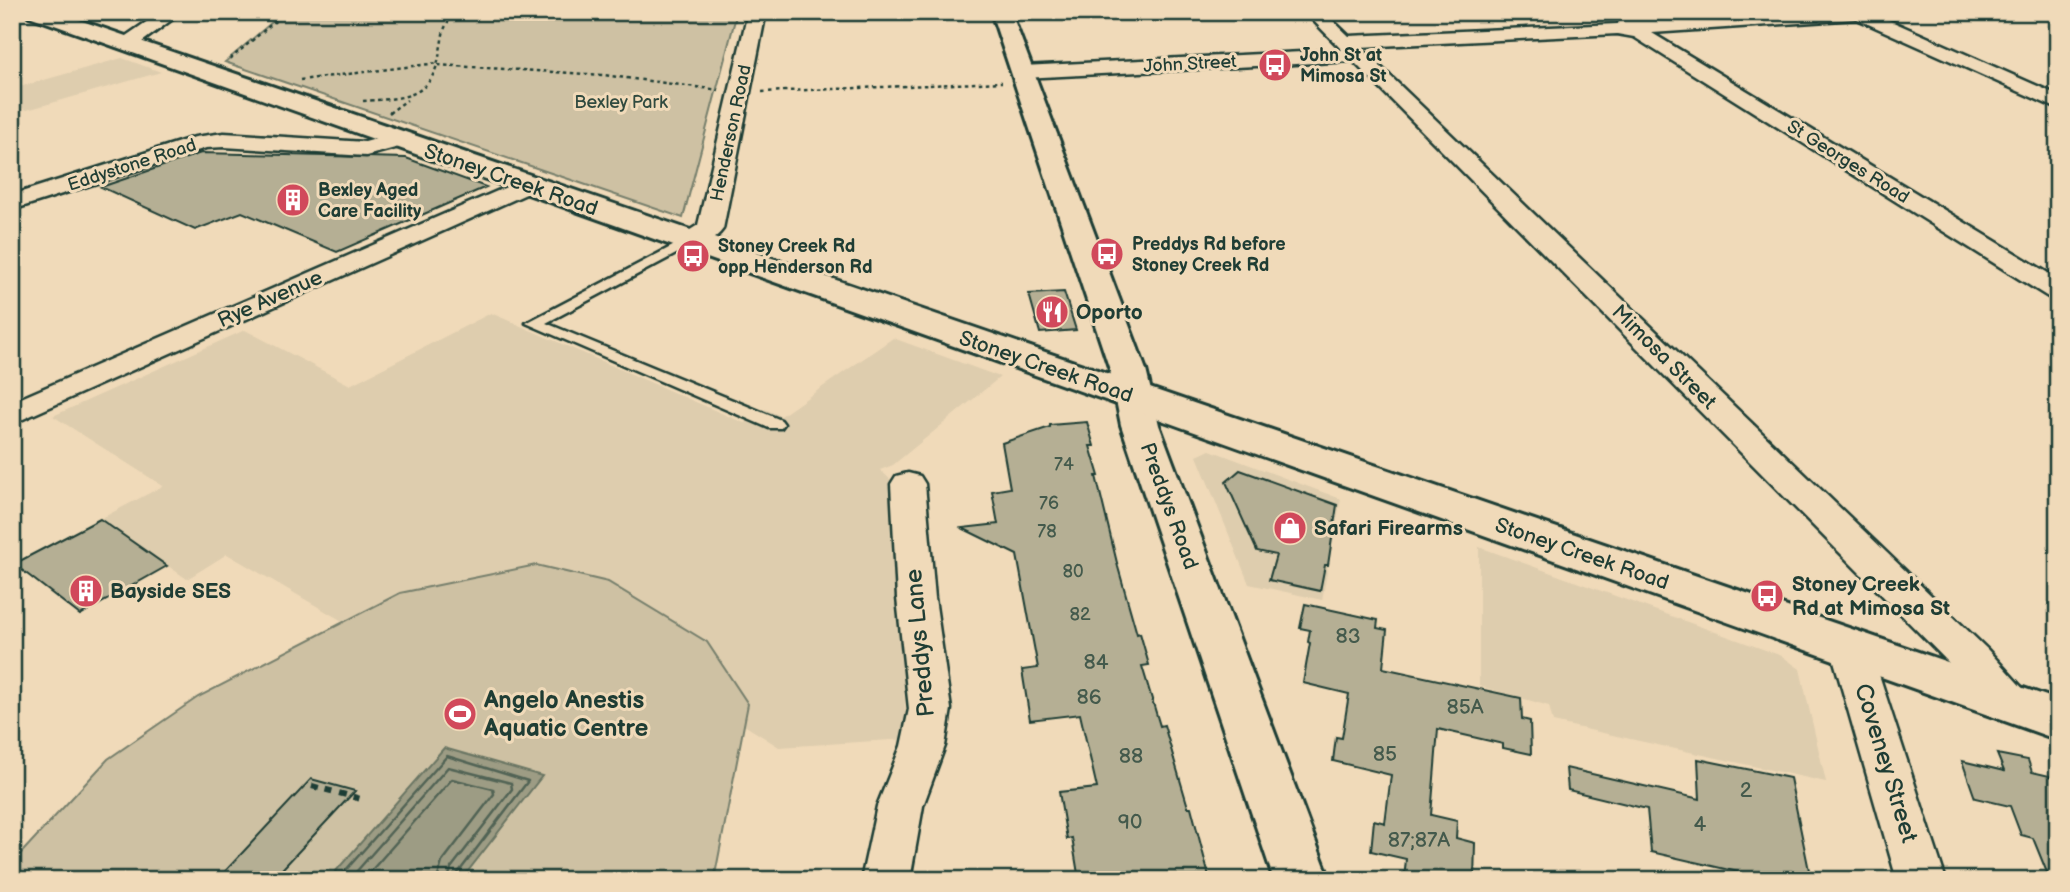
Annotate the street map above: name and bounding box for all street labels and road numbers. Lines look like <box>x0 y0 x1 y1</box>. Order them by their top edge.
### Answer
street label: John Street <box>1143 51 1238 77</box>
street label: Henderson Road <box>706 63 756 203</box>
street label: St Georges Road <box>1783 116 1913 208</box>
street label: Eddystone Road <box>65 134 199 196</box>
street label: Stoney Creek Road <box>421 139 601 221</box>
street label: Rye Avenue <box>214 265 326 333</box>
street label: Mimosa Street <box>1607 300 1722 415</box>
street label: Stoney Creek Road <box>956 326 1136 408</box>
street label: Preddys Road <box>1135 439 1203 573</box>
street label: Stoney Creek Road <box>1492 513 1672 595</box>
street label: Preddys Lane <box>899 568 941 718</box>
street label: Coveney Street <box>1848 680 1924 847</box>

